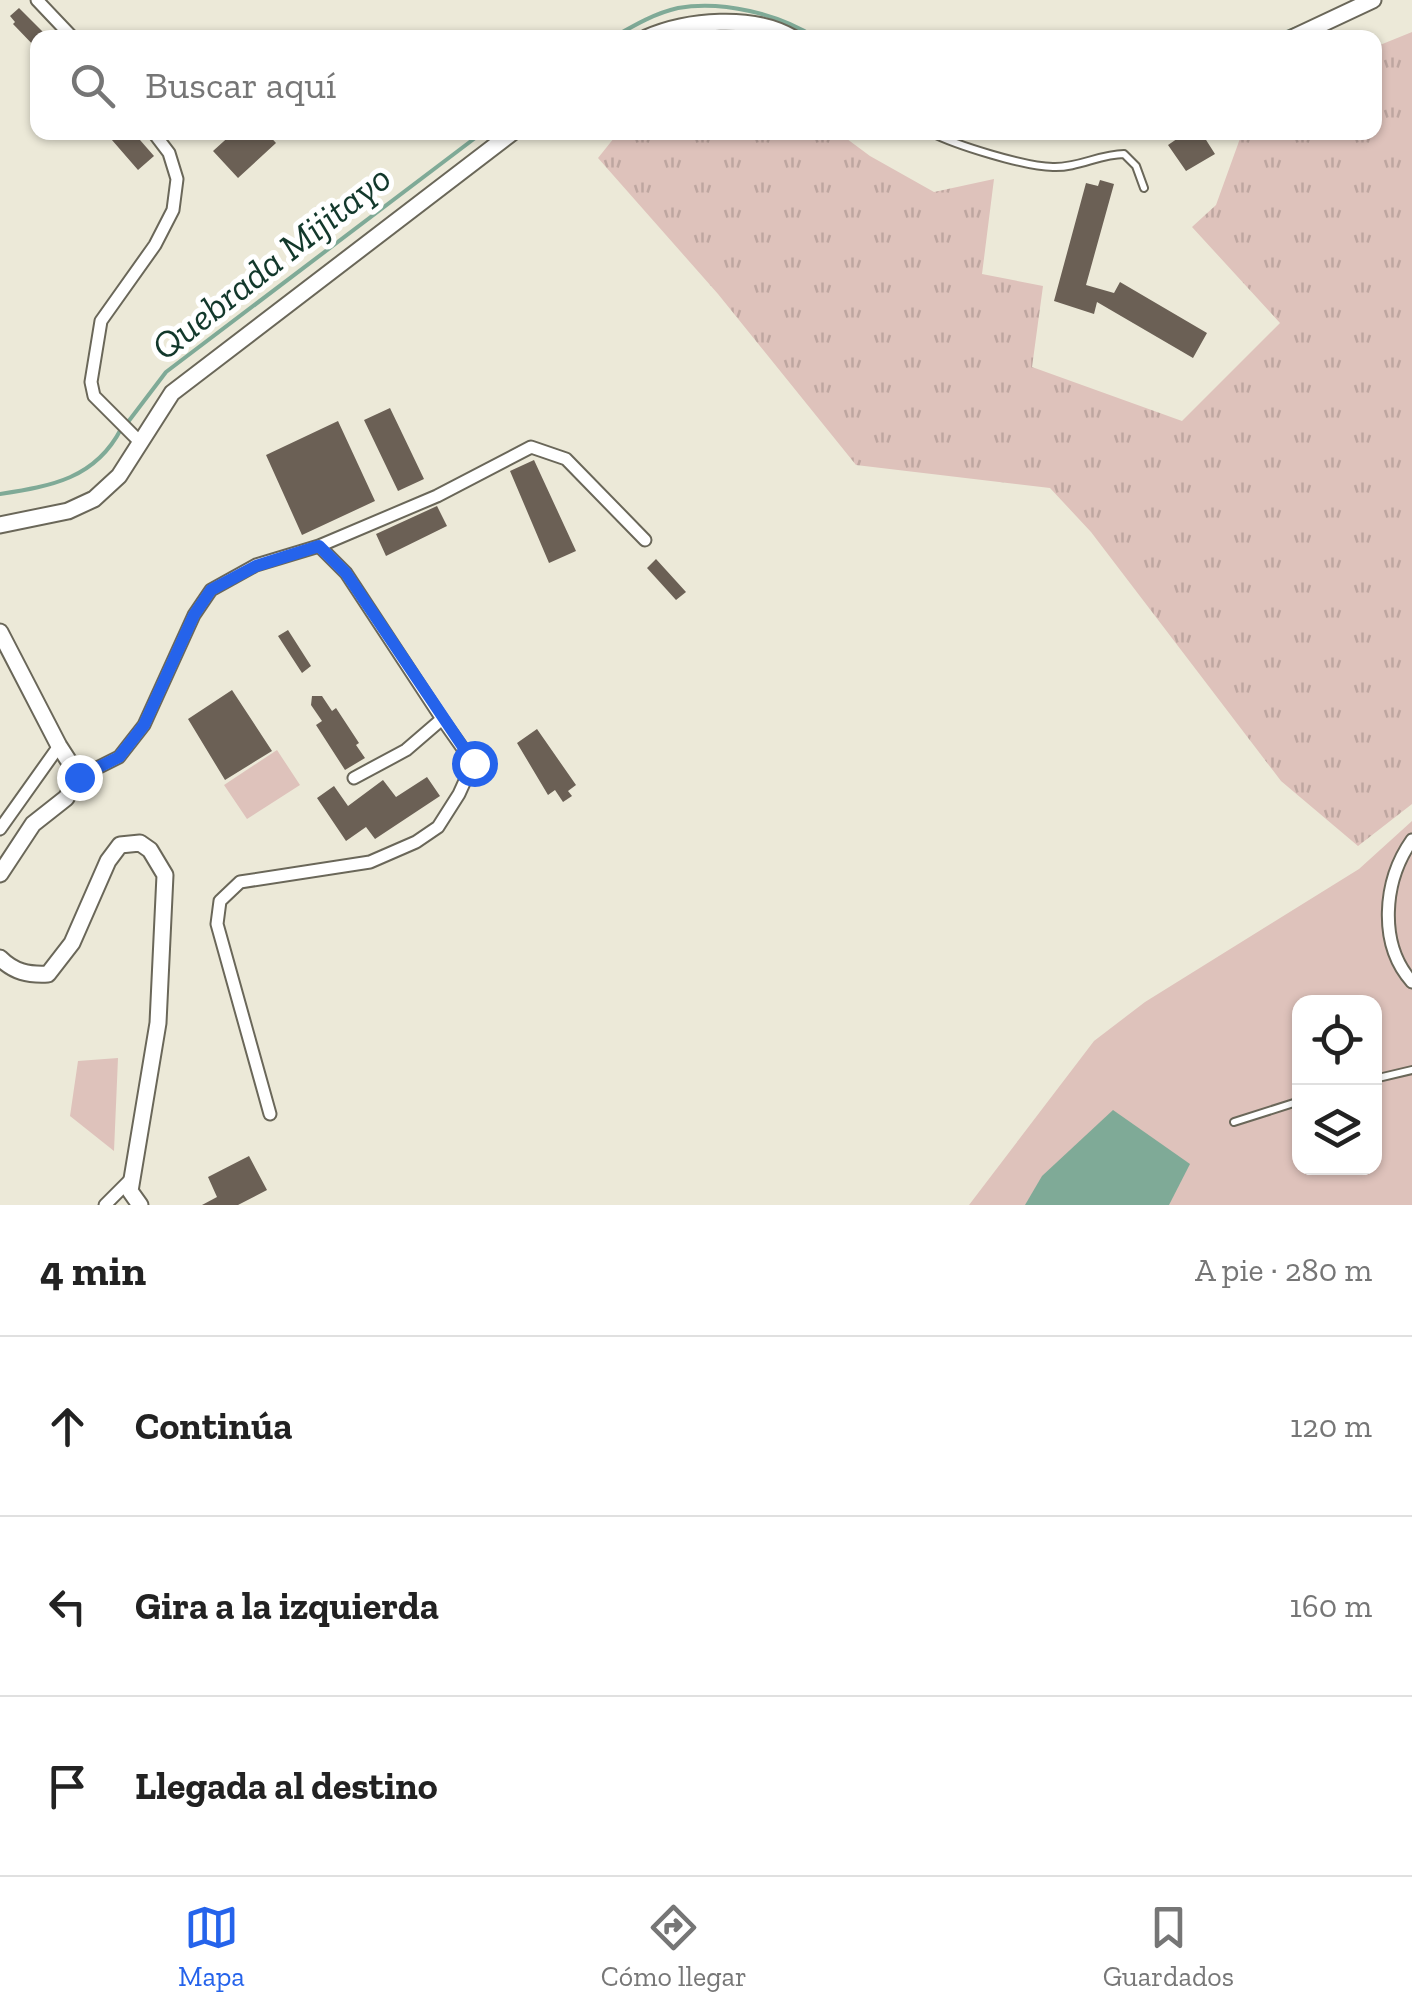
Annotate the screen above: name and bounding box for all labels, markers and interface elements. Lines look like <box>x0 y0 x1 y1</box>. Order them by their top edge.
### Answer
search box <box>30 30 1382 140</box>
icon: search <box>65 58 120 113</box>
text: Buscar aquí <box>145 62 336 108</box>
water label: Quebrada Mijitayo <box>142 154 400 370</box>
route start <box>452 741 498 787</box>
route end <box>57 755 103 801</box>
map controls <box>1292 995 1382 1175</box>
button: locate <box>1292 995 1382 1085</box>
button: layers <box>1292 1085 1382 1175</box>
text: 4 min <box>40 1245 146 1296</box>
text: A pie · 280 m <box>1195 1251 1372 1289</box>
icon: ahead <box>40 1399 95 1454</box>
text: Continúa <box>135 1403 292 1449</box>
text: 120 m <box>1290 1407 1372 1445</box>
icon: left <box>40 1579 95 1634</box>
text: Gira a la izquierda <box>135 1583 439 1629</box>
text: 160 m <box>1289 1587 1372 1625</box>
icon: arrive <box>40 1759 95 1814</box>
text: Llegada al destino <box>135 1763 438 1809</box>
tab: Mapa <box>178 1900 245 1993</box>
tab: Cómo llegar <box>601 1900 747 1993</box>
tab: Guardados <box>1103 1900 1234 1993</box>

